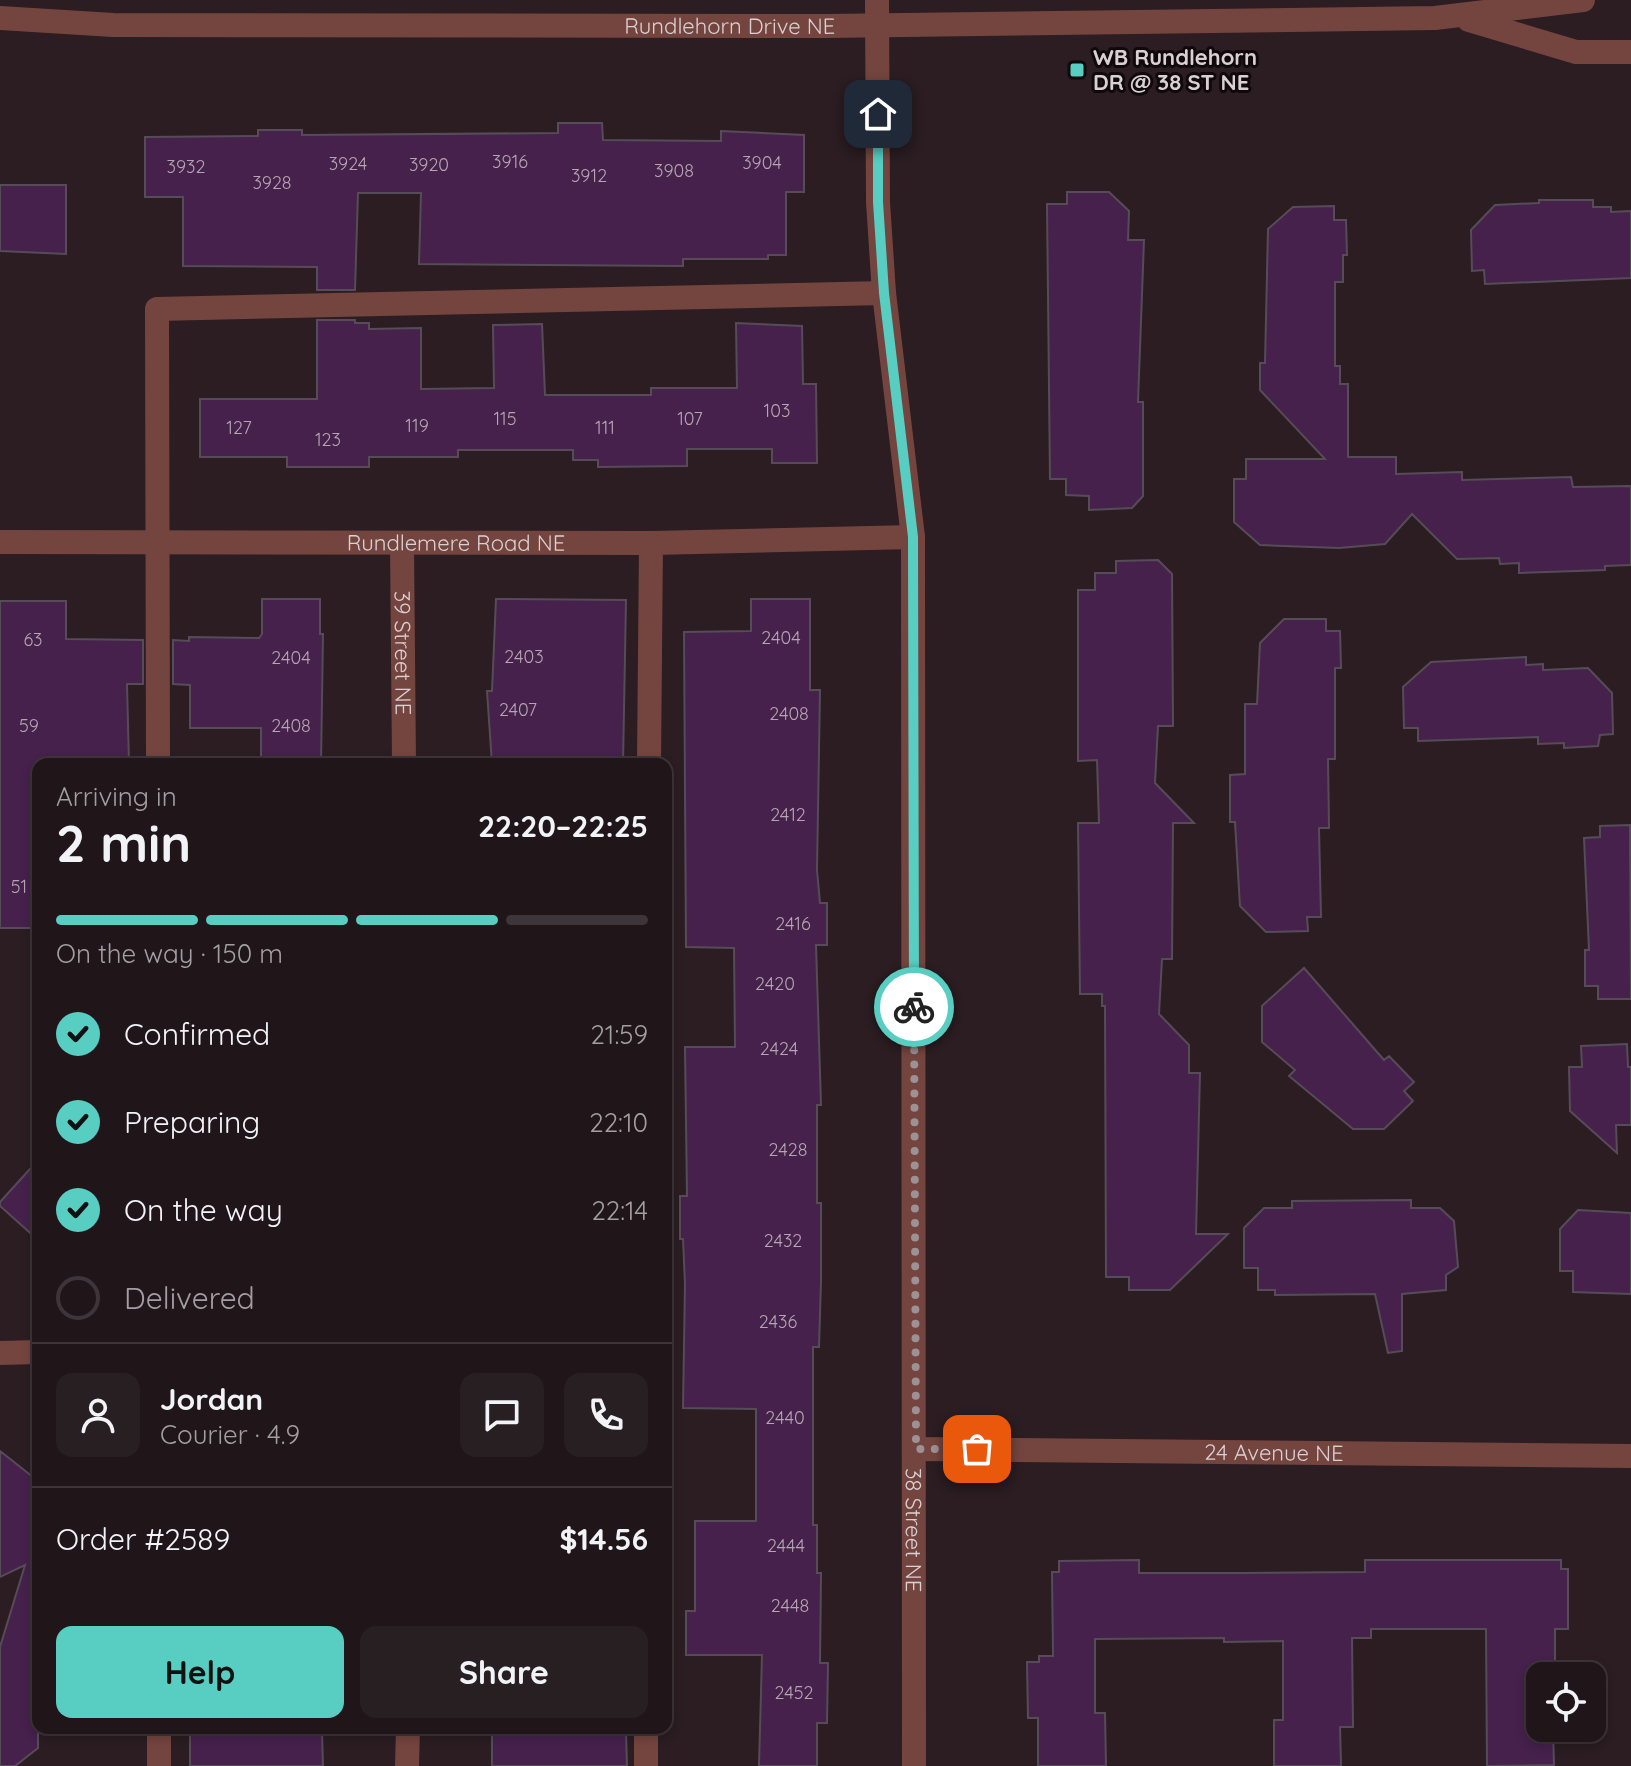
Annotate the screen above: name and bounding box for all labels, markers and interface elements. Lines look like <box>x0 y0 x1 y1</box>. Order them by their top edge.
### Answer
street label: Rundlehorn Drive NE <box>624 12 835 40</box>
place label: WB Rundlehorn DR @ 38 ST NE <box>1093 43 1257 96</box>
marker: WB Rundlehorn DR @ 38 ST NE <box>1068 61 1086 79</box>
pin <box>844 80 912 148</box>
icon: home <box>856 92 900 136</box>
house number: 3916 <box>492 150 528 173</box>
house number: 3904 <box>742 151 782 174</box>
house number: 3924 <box>329 152 367 175</box>
house number: 3920 <box>409 153 449 176</box>
house number: 3932 <box>167 155 205 178</box>
house number: 3908 <box>654 159 694 182</box>
house number: 3912 <box>571 164 607 187</box>
house number: 3928 <box>252 171 292 194</box>
house number: 103 <box>764 399 790 422</box>
house number: 115 <box>493 407 517 430</box>
house number: 107 <box>677 407 703 430</box>
house number: 119 <box>405 414 429 437</box>
house number: 127 <box>226 416 252 439</box>
house number: 111 <box>595 416 615 439</box>
house number: 123 <box>315 428 341 451</box>
street label: Rundlemere Road NE <box>347 529 565 557</box>
street label: 39 Street NE <box>388 591 418 715</box>
house number: 2404 <box>761 626 801 649</box>
house number: 63 <box>23 628 43 651</box>
house number: 2403 <box>504 645 544 668</box>
house number: 2404 <box>271 646 311 669</box>
house number: 2407 <box>499 698 537 721</box>
house number: 2408 <box>769 702 809 725</box>
house number: 59 <box>19 714 39 737</box>
house number: 2408 <box>271 714 311 737</box>
text: Arriving in <box>56 780 177 813</box>
house number: 2412 <box>770 803 806 826</box>
text: 22:20–22:25 <box>478 807 648 845</box>
text: 2 min <box>56 810 191 875</box>
house number: 51 <box>11 875 27 898</box>
house number: 2416 <box>775 912 811 935</box>
text: On the way · 150 m <box>56 937 283 970</box>
courier <box>874 967 954 1047</box>
house number: 2420 <box>755 972 795 995</box>
icon: bike <box>892 985 936 1029</box>
icon: check <box>56 1012 100 1056</box>
text: Confirmed <box>124 1015 270 1053</box>
text: 21:59 <box>590 1018 648 1051</box>
house number: 2424 <box>760 1037 798 1060</box>
icon: check <box>56 1100 100 1144</box>
text: Preparing <box>124 1103 260 1141</box>
text: 22:10 <box>589 1106 648 1139</box>
house number: 2428 <box>769 1138 807 1161</box>
icon: check <box>56 1188 100 1232</box>
text: On the way <box>124 1191 283 1229</box>
text: 22:14 <box>591 1194 648 1227</box>
house number: 2432 <box>764 1229 802 1252</box>
text: Delivered <box>124 1279 255 1317</box>
house number: 2436 <box>759 1310 797 1333</box>
button: person <box>56 1373 140 1457</box>
button: chat <box>460 1373 544 1457</box>
button: phone <box>564 1373 648 1457</box>
text: Jordan <box>160 1380 263 1418</box>
house number: 2440 <box>765 1406 805 1429</box>
pin <box>943 1415 1011 1483</box>
text: Courier · 4.9 <box>160 1418 300 1451</box>
icon: bag <box>955 1427 999 1471</box>
street label: 24 Avenue NE <box>1204 1438 1344 1467</box>
street label: 38 Street NE <box>900 1468 928 1592</box>
text: Order #2589 <box>56 1520 230 1558</box>
text: $14.56 <box>559 1520 648 1558</box>
house number: 2444 <box>767 1534 805 1557</box>
house number: 2448 <box>771 1594 809 1617</box>
button: Help <box>56 1626 344 1718</box>
button: Share <box>360 1626 648 1718</box>
map controls <box>1526 1662 1606 1742</box>
button: locate <box>1526 1662 1606 1742</box>
house number: 2452 <box>774 1681 814 1704</box>

